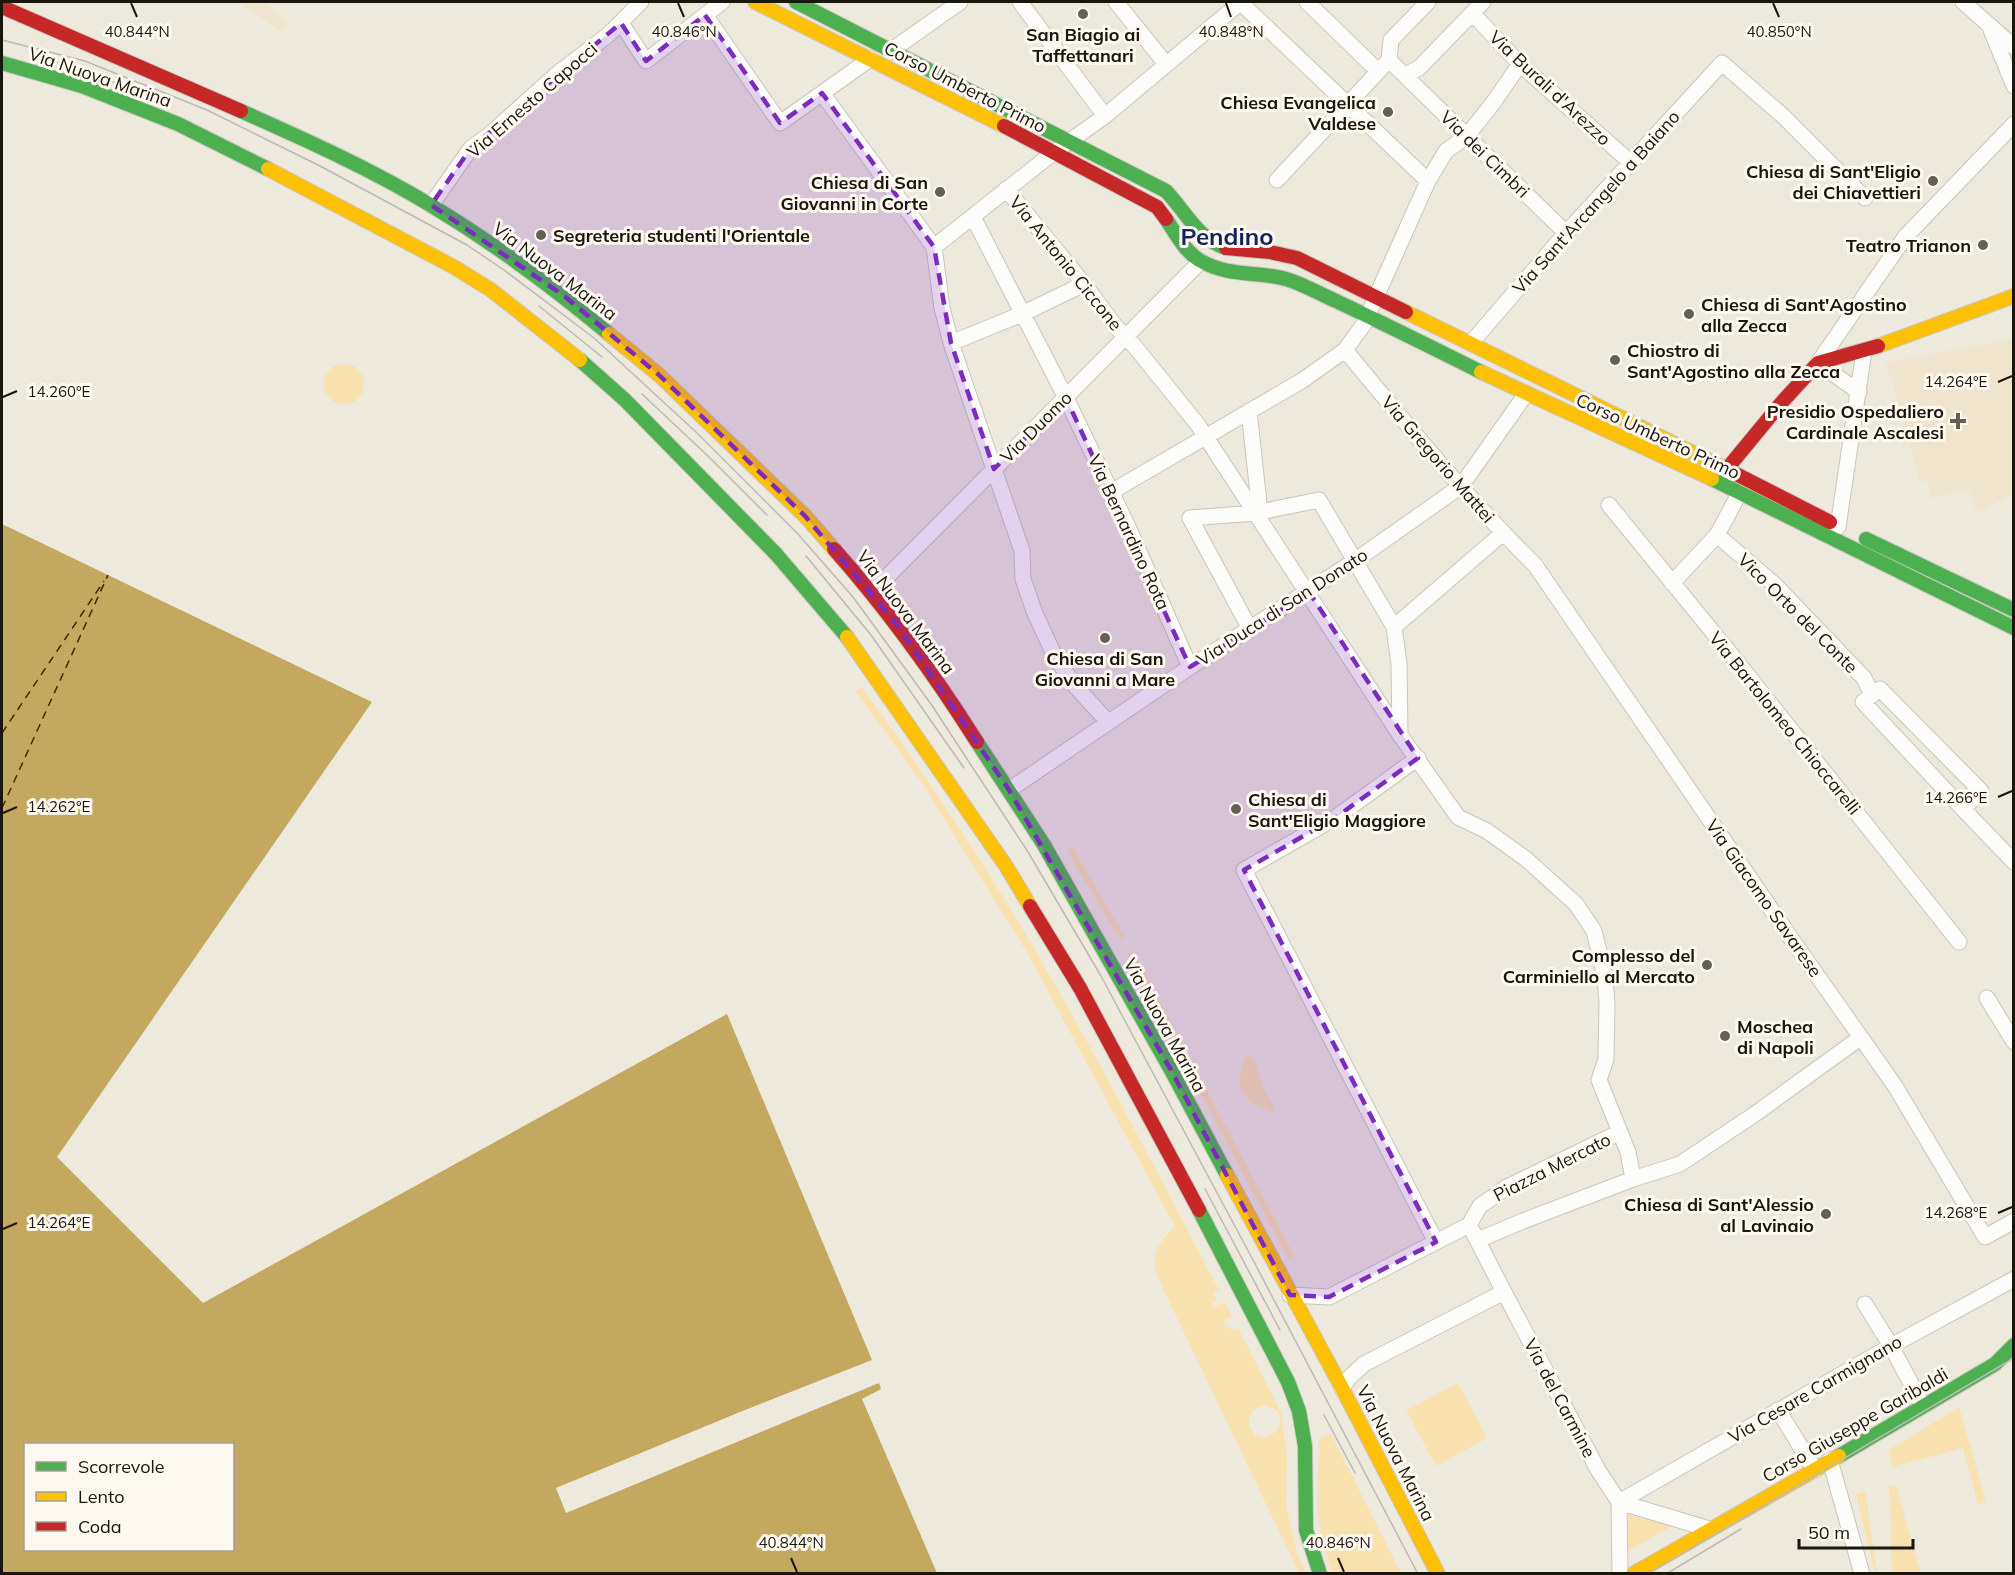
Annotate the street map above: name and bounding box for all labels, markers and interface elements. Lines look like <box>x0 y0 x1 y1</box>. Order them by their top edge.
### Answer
marker: San Biagio ai Taffettanari <box>1076 7 1090 21</box>
text: 40.844°N <box>104 22 170 41</box>
text: 40.846°N <box>651 22 717 41</box>
text: 40.848°N <box>1198 22 1264 41</box>
text: 40.850°N <box>1746 22 1812 41</box>
place label: San Biagio ai Taffettanari <box>1026 23 1140 67</box>
street label: Via Burali d'Arezzo <box>1484 26 1616 150</box>
street label: Corso Umberto Primo <box>880 36 1050 138</box>
street label: Via Ernesto Capocci <box>462 37 602 163</box>
street label: Via Nuova Marina <box>26 42 174 112</box>
place label: Chiesa Evangelica Valdese <box>1220 91 1376 135</box>
marker: Chiesa Evangelica Valdese <box>1381 105 1395 119</box>
street label: Via dei Cimbri <box>1435 105 1535 203</box>
street label: Via Sant'Arcangelo a Baiano <box>1507 105 1685 299</box>
place label: Chiesa di Sant'Eligio dei Chiavettieri <box>1746 160 1921 204</box>
place label: Chiesa di San Giovanni in Corte <box>780 171 928 215</box>
marker: Chiesa di Sant'Eligio dei Chiavettieri <box>1926 174 1940 188</box>
marker: Chiesa di San Giovanni in Corte <box>933 185 947 199</box>
street label: Via Antonio Ciccone <box>1004 191 1128 335</box>
street label: Via Nuova Marina <box>488 217 622 325</box>
district label: Pendino <box>1181 221 1273 251</box>
place label: Segreteria studenti l'Orientale <box>553 224 810 247</box>
marker: Segreteria studenti l'Orientale <box>534 228 548 242</box>
place label: Teatro Trianon <box>1846 234 1971 257</box>
marker: Teatro Trianon <box>1976 238 1990 252</box>
place label: Chiesa di Sant'Agostino alla Zecca <box>1701 293 1907 337</box>
marker: Chiesa di Sant'Agostino alla Zecca <box>1682 307 1696 321</box>
place label: Chiostro di Sant'Agostino alla Zecca <box>1627 339 1840 383</box>
marker: Chiostro di Sant'Agostino alla Zecca <box>1608 353 1622 367</box>
text: 14.264°E <box>1925 372 1988 391</box>
text: 14.260°E <box>28 382 91 401</box>
street label: Via Duomo <box>995 386 1077 468</box>
street label: Corso Umberto Primo <box>1572 388 1744 484</box>
street label: Via Gregorio Mattei <box>1376 391 1500 527</box>
place label: Presidio Ospedaliero Cardinale Ascalesi <box>1767 400 1944 444</box>
marker: Presidio Ospedaliero Cardinale Ascalesi <box>1949 412 1967 430</box>
street label: Via Bernardino Rota <box>1083 451 1175 613</box>
street label: Via Duca di San Donato <box>1192 543 1372 671</box>
street label: Via Nuova Marina <box>852 545 960 679</box>
street label: Vico Orto del Conte <box>1733 548 1863 678</box>
street label: Via Bartolomeo Chioccarelli <box>1704 627 1866 819</box>
marker: Chiesa di San Giovanni a Mare <box>1098 631 1112 645</box>
place label: Chiesa di San Giovanni a Mare <box>1035 647 1175 691</box>
place label: Chiesa di Sant'Eligio Maggiore <box>1248 788 1426 832</box>
text: 14.266°E <box>1925 788 1988 807</box>
text: 14.262°E <box>28 797 91 816</box>
marker: Chiesa di Sant'Eligio Maggiore <box>1229 802 1243 816</box>
street label: Via Giacomo Savarese <box>1701 815 1827 981</box>
place label: Complesso del Carminiello al Mercato <box>1503 944 1695 988</box>
street label: Via Nuova Marina <box>1119 954 1211 1096</box>
marker: Complesso del Carminiello al Mercato <box>1700 958 1714 972</box>
place label: Moschea di Napoli <box>1737 1015 1814 1059</box>
marker: Moschea di Napoli <box>1718 1029 1732 1043</box>
street label: Piazza Mercato <box>1489 1128 1615 1206</box>
place label: Chiesa di Sant'Alessio al Lavinaio <box>1624 1193 1814 1237</box>
text: 14.268°E <box>1925 1203 1988 1222</box>
marker: Chiesa di Sant'Alessio al Lavinaio <box>1819 1207 1833 1221</box>
text: 14.264°E <box>28 1213 91 1232</box>
street label: Via Cesare Carmignano <box>1724 1330 1906 1448</box>
street label: Via del Carmine <box>1519 1334 1601 1462</box>
street label: Corso Giuseppe Garibaldi <box>1758 1362 1952 1488</box>
street label: Via Nuova Marina <box>1352 1381 1440 1525</box>
legend <box>24 1443 234 1551</box>
text: Scorrevole <box>78 1455 165 1478</box>
text: Lento <box>78 1485 125 1508</box>
scale bar <box>1799 1512 1913 1550</box>
text: Coda <box>78 1515 122 1538</box>
text: 50 m <box>1808 1521 1850 1544</box>
text: 40.844°N <box>758 1533 824 1552</box>
text: 40.846°N <box>1305 1533 1371 1552</box>

